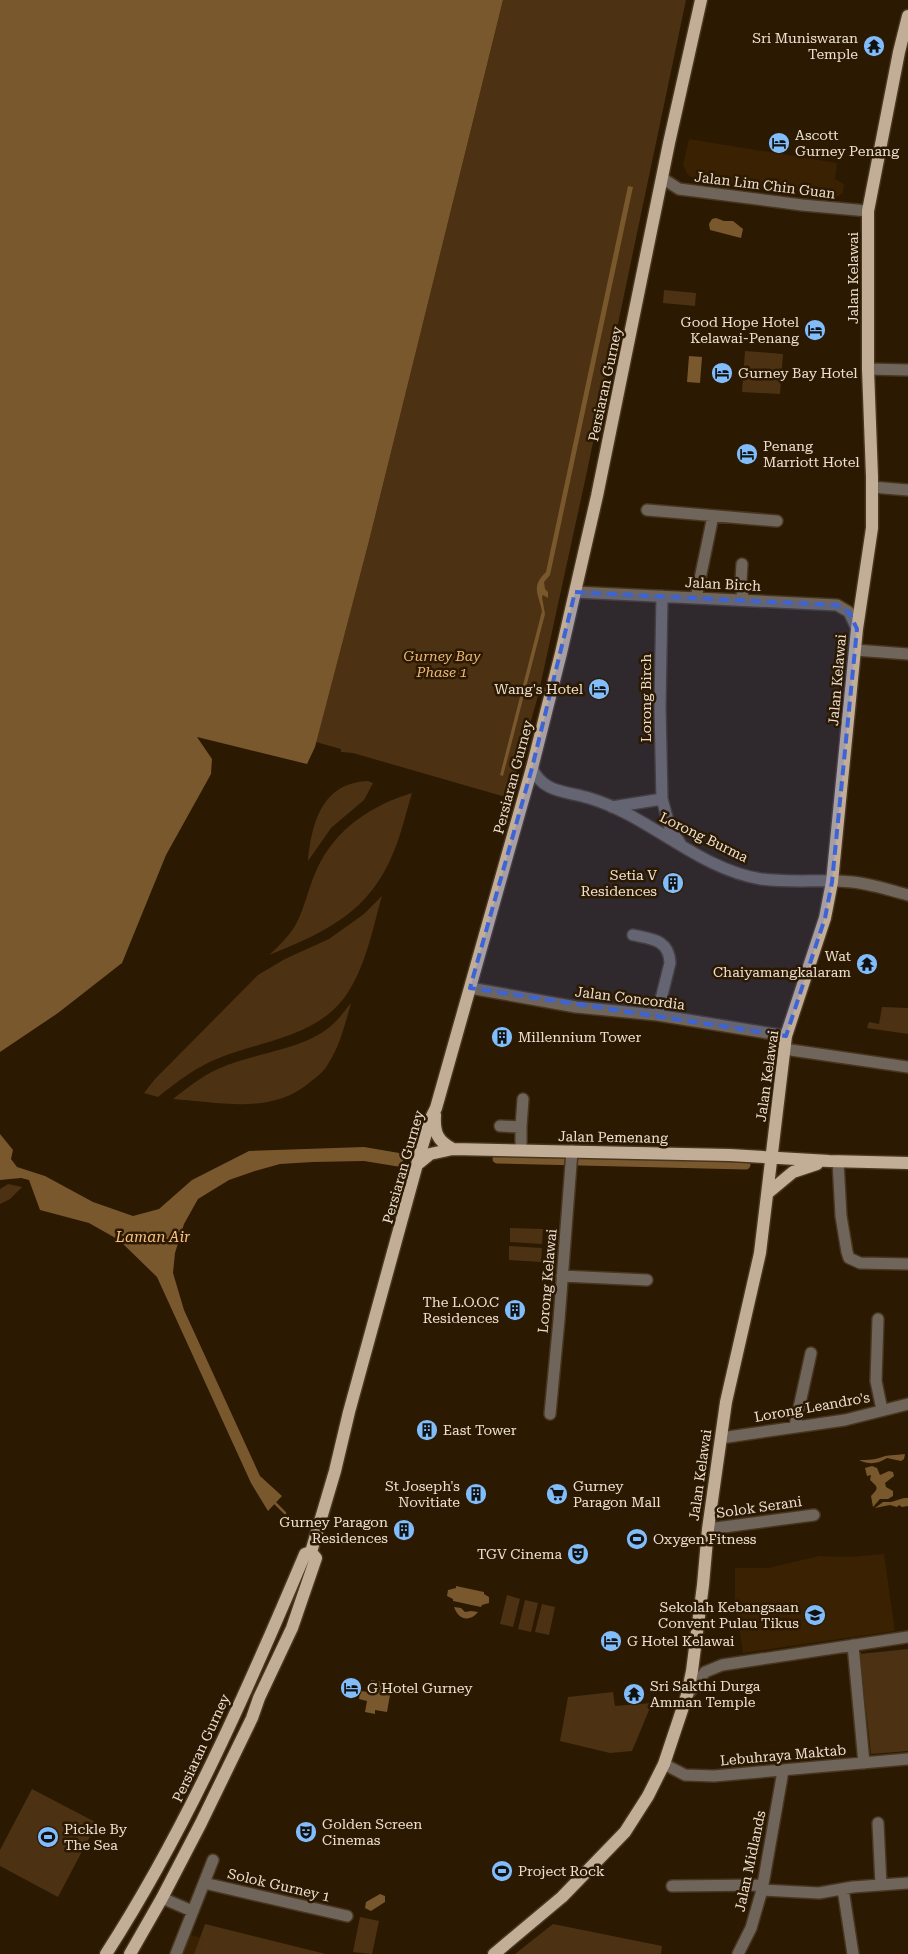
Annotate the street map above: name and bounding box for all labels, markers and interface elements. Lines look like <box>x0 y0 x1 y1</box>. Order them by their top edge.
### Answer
place label: Sri Muniswaran Temple <box>752 30 858 62</box>
temple icon: Sri Muniswaran Temple <box>862 34 886 58</box>
place label: Ascott Gurney Penang <box>795 127 899 159</box>
hotel icon: Ascott Gurney Penang <box>767 131 791 155</box>
street label: Jalan Lim Chin Guan <box>694 168 836 202</box>
street label: Jalan Kelawai <box>845 231 861 324</box>
place label: Good Hope Hotel Kelawai-Penang <box>681 314 800 346</box>
hotel icon: Good Hope Hotel Kelawai-Penang <box>803 318 827 342</box>
street label: Persiaran Gurney <box>585 324 625 443</box>
hotel icon: Gurney Bay Hotel <box>710 361 734 385</box>
place label: Gurney Bay Hotel <box>738 365 858 381</box>
place label: Penang Marriott Hotel <box>763 438 860 470</box>
hotel icon: Penang Marriott Hotel <box>735 442 759 466</box>
street label: Jalan Birch <box>685 574 761 594</box>
street label: Jalan Kelawai <box>825 633 849 727</box>
park label: Gurney Bay Phase 1 <box>404 648 481 680</box>
street label: Lorong Birch <box>638 654 654 742</box>
hotel icon: Wang's Hotel <box>587 677 611 701</box>
place label: Wang's Hotel <box>494 681 584 697</box>
street label: Persiaran Gurney <box>490 718 536 836</box>
street label: Lorong Burma <box>657 809 751 865</box>
place label: Setia V Residences <box>581 867 657 899</box>
building icon: Setia V Residences <box>661 871 685 895</box>
place label: Wat Chaiyamangkalaram <box>713 948 851 980</box>
temple icon: Wat Chaiyamangkalaram <box>855 952 879 976</box>
street label: Jalan Concordia <box>574 983 686 1013</box>
building icon: Millennium Tower <box>490 1025 514 1049</box>
place label: Millennium Tower <box>518 1029 641 1045</box>
street label: Jalan Kelawai <box>753 1029 781 1123</box>
street label: Persiaran Gurney <box>379 1108 427 1226</box>
street label: Jalan Pemenang <box>558 1128 668 1146</box>
water label: Laman Air <box>115 1228 191 1246</box>
street label: Lorong Kelawai <box>534 1228 560 1334</box>
place label: The L.O.O.C Residences <box>422 1294 499 1326</box>
building icon: The L.O.O.C Residences <box>503 1298 527 1322</box>
street label: Lorong Leandro's <box>753 1389 871 1425</box>
building icon: East Tower <box>415 1418 439 1442</box>
place label: East Tower <box>443 1422 517 1438</box>
street label: Jalan Kelawai <box>686 1428 714 1522</box>
place label: St Joseph's Novitiate <box>385 1478 460 1510</box>
place label: Gurney Paragon Mall <box>573 1478 661 1510</box>
building icon: St Joseph's Novitiate <box>464 1482 488 1506</box>
supermarket icon: Gurney Paragon Mall <box>545 1482 569 1506</box>
street label: Solok Serani <box>715 1493 803 1521</box>
place label: Gurney Paragon Residences <box>279 1514 388 1546</box>
building icon: Gurney Paragon Residences <box>392 1518 416 1542</box>
sports icon: Oxygen Fitness <box>625 1527 649 1551</box>
place label: Oxygen Fitness <box>653 1531 757 1547</box>
theatre icon: TGV Cinema <box>566 1542 590 1566</box>
place label: TGV Cinema <box>477 1546 562 1562</box>
place label: Sekolah Kebangsaan Convent Pulau Tikus <box>658 1599 799 1631</box>
school or university icon: Sekolah Kebangsaan Convent Pulau Tikus <box>803 1603 827 1627</box>
hotel icon: G Hotel Kelawai <box>599 1629 623 1653</box>
place label: G Hotel Kelawai <box>627 1633 735 1649</box>
hotel icon: G Hotel Gurney <box>339 1676 363 1700</box>
place label: Sri Sakthi Durga Amman Temple <box>650 1678 761 1710</box>
place label: G Hotel Gurney <box>367 1680 473 1696</box>
temple icon: Sri Sakthi Durga Amman Temple <box>622 1682 646 1706</box>
street label: Persiaran Gurney <box>169 1691 233 1804</box>
street label: Lebuhraya Maktab <box>719 1742 847 1768</box>
street label: Jalan Midlands <box>731 1809 769 1913</box>
place label: Golden Screen Cinemas <box>322 1816 422 1848</box>
theatre icon: Golden Screen Cinemas <box>294 1820 318 1844</box>
place label: Pickle By The Sea <box>64 1821 128 1853</box>
sports icon: Pickle By The Sea <box>36 1825 60 1849</box>
sports icon: Project Rock <box>490 1859 514 1883</box>
place label: Project Rock <box>518 1863 605 1879</box>
street label: Solok Gurney 1 <box>226 1865 332 1905</box>

